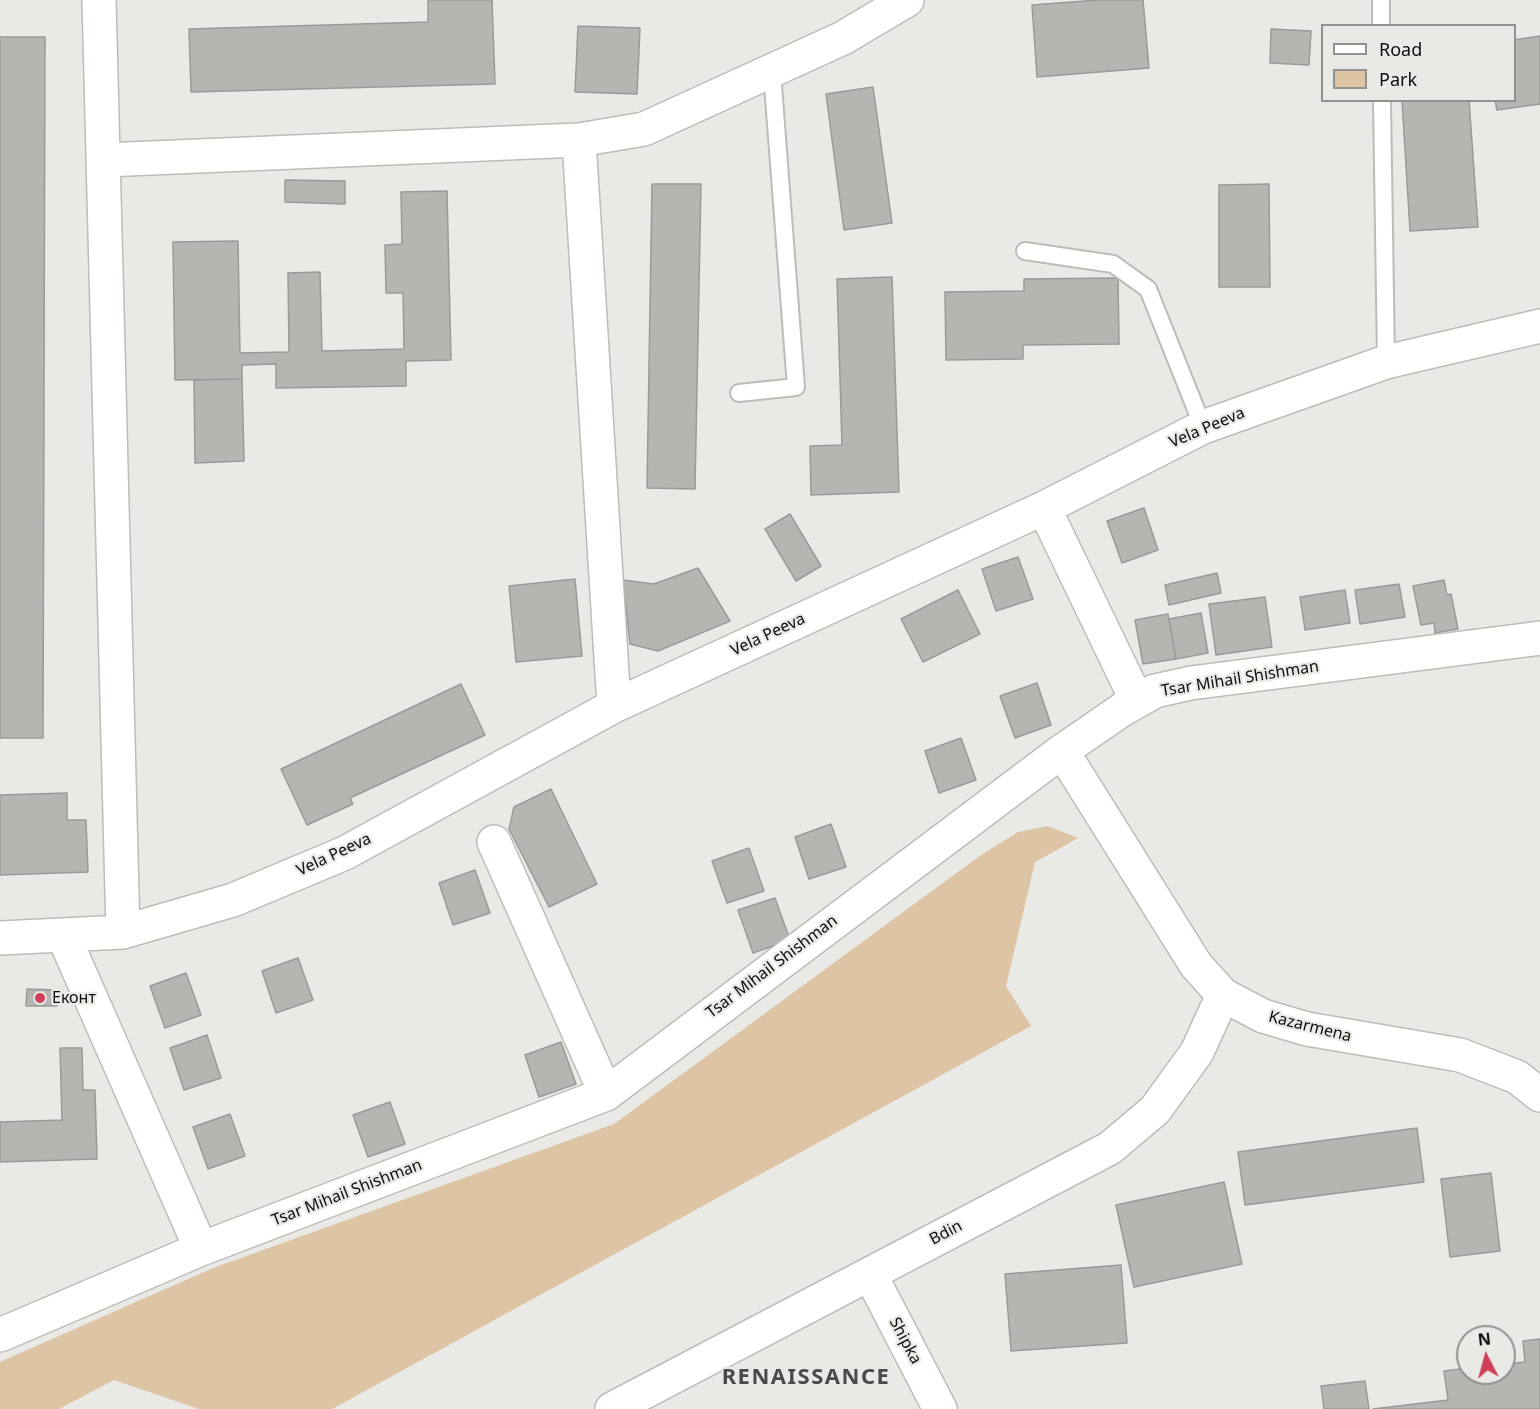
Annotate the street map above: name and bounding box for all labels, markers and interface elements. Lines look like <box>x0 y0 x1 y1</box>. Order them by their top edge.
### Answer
legend <box>1321 24 1516 102</box>
text: Road <box>1379 37 1422 61</box>
text: Park <box>1379 67 1417 91</box>
street label: Vela Peeva <box>1166 404 1248 452</box>
street label: Vela Peeva <box>728 609 808 661</box>
street label: Tsar Mihail Shishman <box>1160 657 1320 701</box>
street label: Vela Peeva <box>294 829 374 881</box>
street label: Tsar Mihail Shishman <box>703 911 841 1023</box>
place label: Еконт <box>52 988 96 1008</box>
marker: Еконт <box>33 991 47 1005</box>
street label: Kazarmena <box>1267 1007 1353 1047</box>
street label: Tsar Mihail Shishman <box>269 1155 425 1231</box>
street label: Bdin <box>926 1216 966 1250</box>
street label: Shipka <box>885 1314 925 1368</box>
north arrow <box>1456 1325 1516 1385</box>
text: N <box>1477 1327 1492 1351</box>
district label: RENAISSANCE <box>722 1365 890 1391</box>

